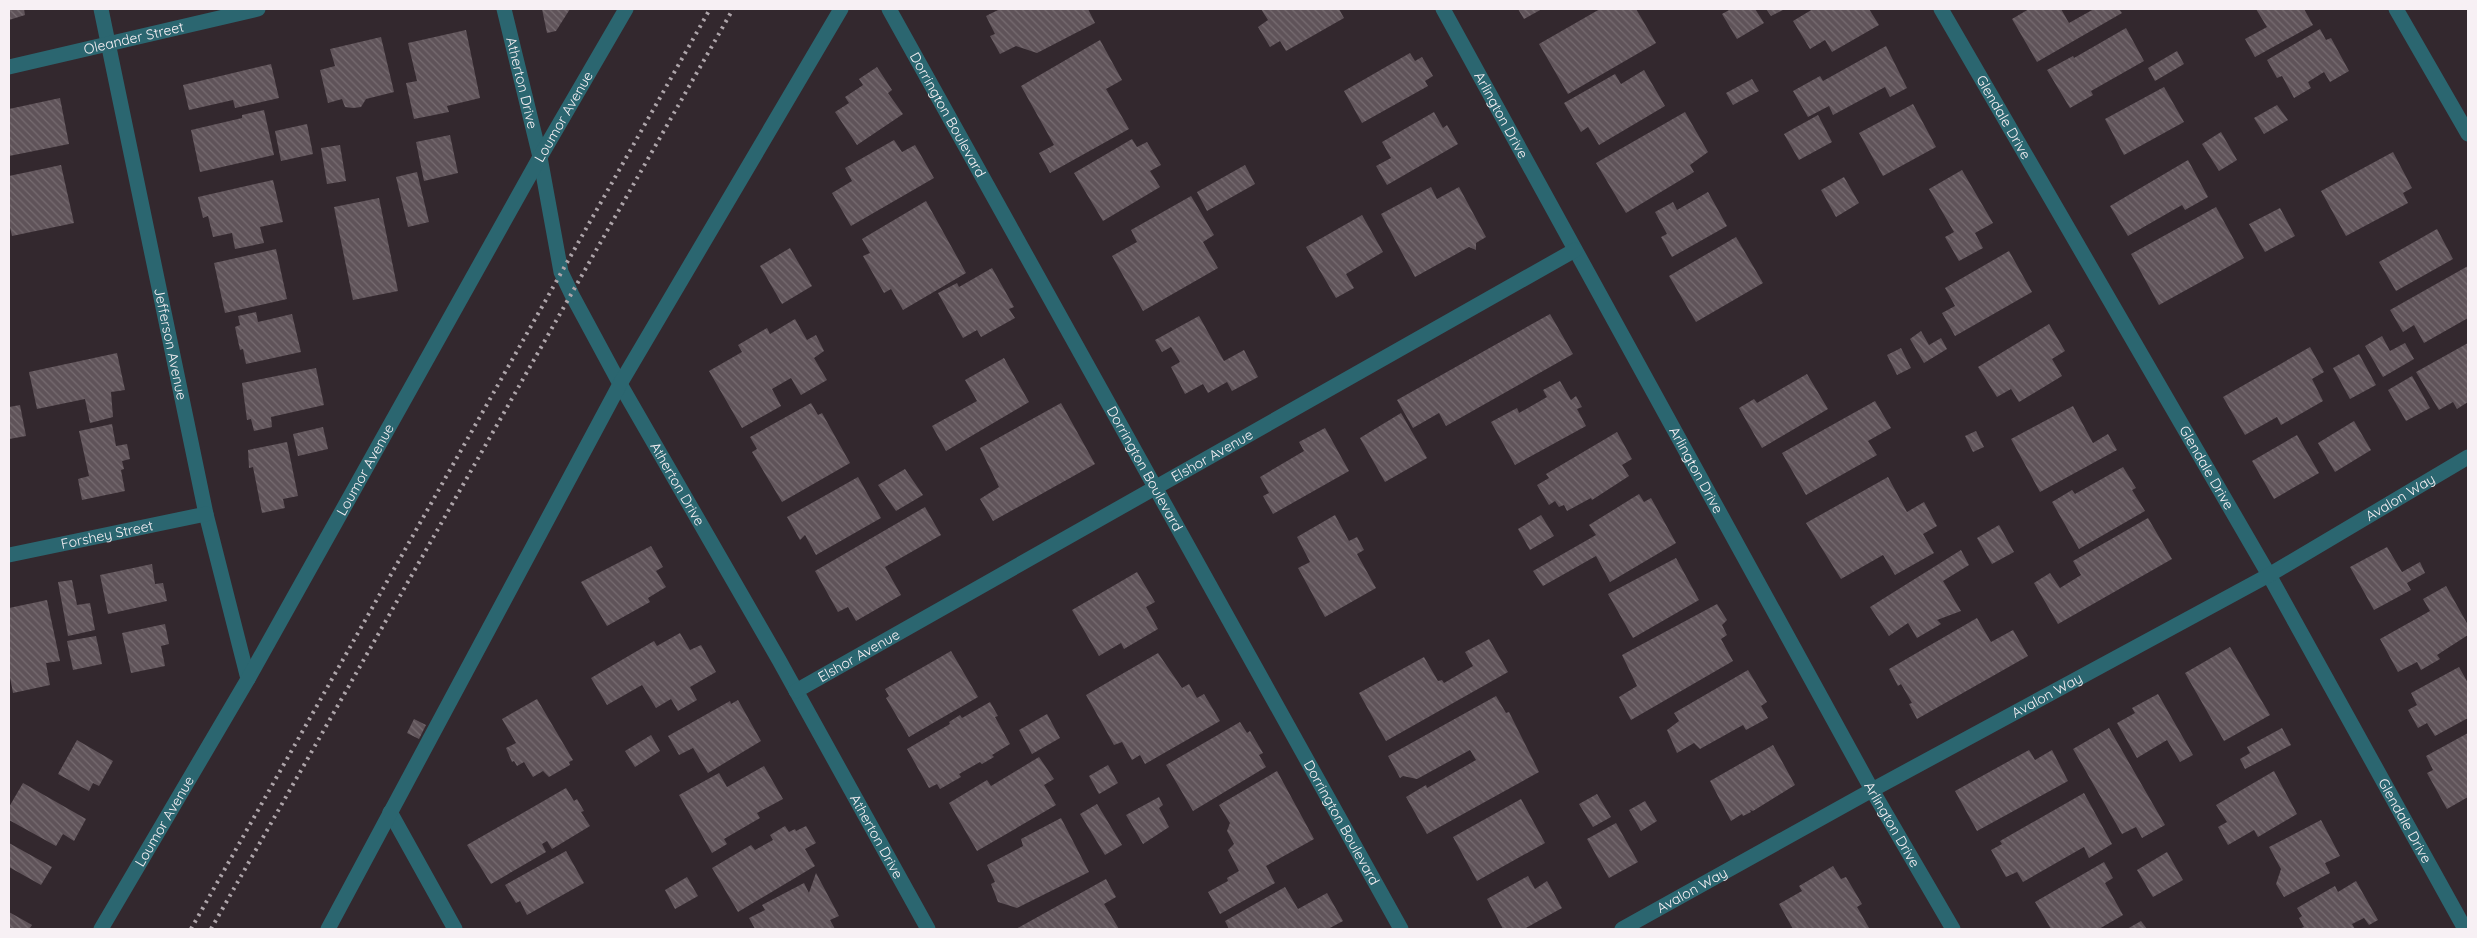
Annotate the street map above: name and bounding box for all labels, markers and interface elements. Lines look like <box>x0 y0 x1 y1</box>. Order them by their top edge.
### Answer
street label: Oleander Street <box>82 18 186 58</box>
street label: Atherton Drive <box>502 35 542 131</box>
street label: Dorrington Boulevard <box>906 49 990 180</box>
street label: Loumor Avenue <box>530 68 597 165</box>
street label: Arlington Drive <box>1470 68 1532 162</box>
street label: Glendale Drive <box>1972 72 2035 163</box>
street label: Jefferson Avenue <box>150 286 191 402</box>
street label: Dorrington Boulevard <box>1103 403 1187 534</box>
street label: Loumor Avenue <box>332 420 398 519</box>
street label: Glendale Drive <box>2175 422 2238 513</box>
street label: Arlington Drive <box>1665 423 1727 517</box>
street label: Elshor Avenue <box>1168 425 1256 486</box>
street label: Atherton Drive <box>646 439 709 529</box>
street label: Avalon Way <box>2362 470 2438 525</box>
street label: Forshey Street <box>59 516 155 553</box>
street label: Elshor Avenue <box>814 625 903 686</box>
street label: Avalon Way <box>2008 669 2085 722</box>
street label: Dorrington Boulevard <box>1300 757 1384 888</box>
street label: Loumor Avenue <box>131 773 198 870</box>
street label: Glendale Drive <box>2374 775 2436 866</box>
street label: Arlington Drive <box>1860 778 1924 871</box>
street label: Atherton Drive <box>846 791 907 882</box>
street label: Avalon Way <box>1654 863 1730 917</box>

